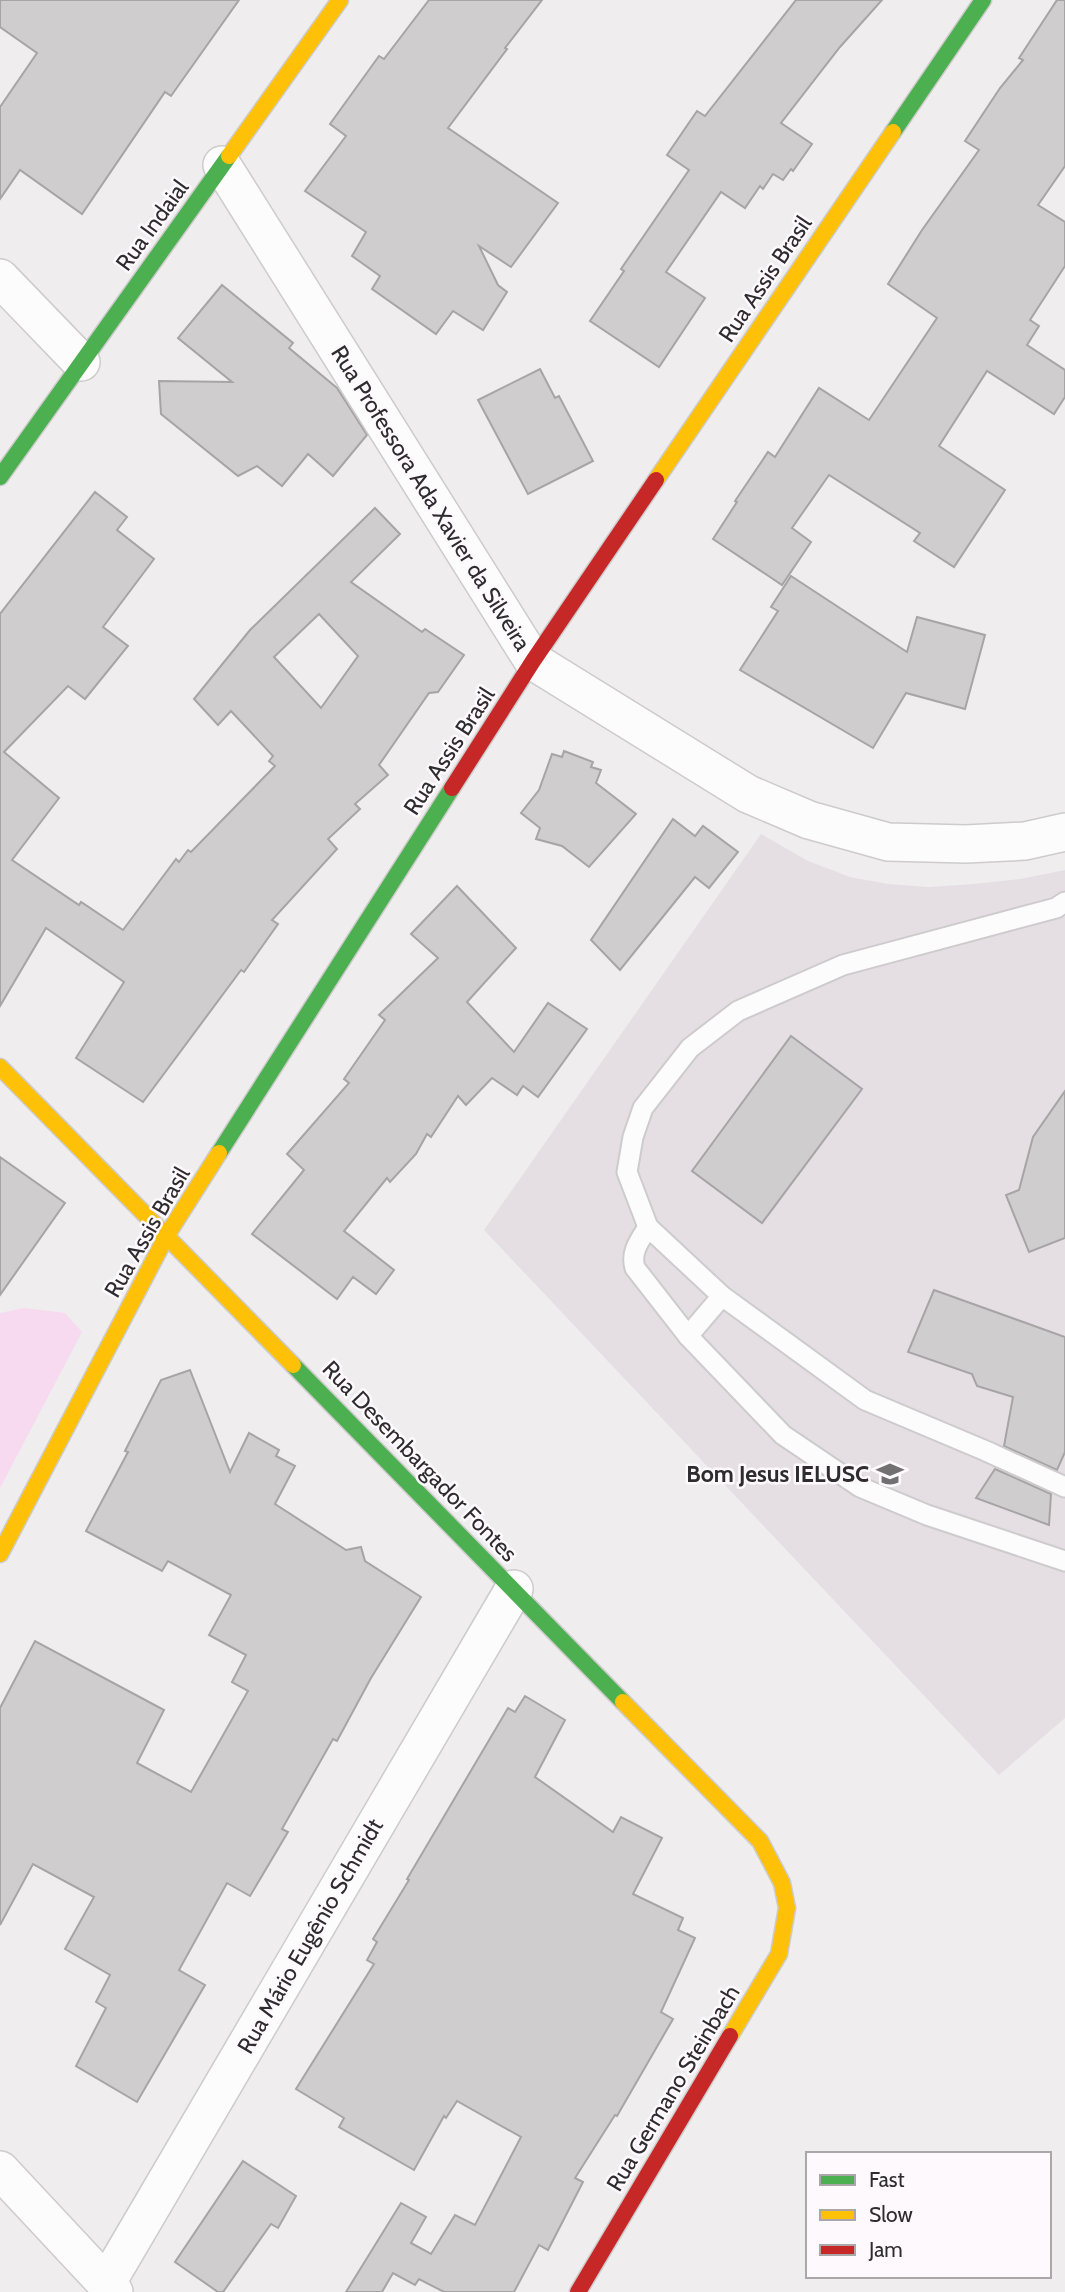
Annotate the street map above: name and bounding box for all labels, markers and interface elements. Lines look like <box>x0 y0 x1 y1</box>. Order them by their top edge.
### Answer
street label: Rua Indaial <box>110 174 195 276</box>
street label: Rua Assis Brasil <box>713 210 818 347</box>
street label: Rua Professora Ada Xavier da Silveira <box>325 340 537 656</box>
street label: Rua Assis Brasil <box>397 682 501 820</box>
street label: Rua Assis Brasil <box>98 1161 196 1302</box>
street label: Rua Desembargador Fontes <box>317 1355 523 1567</box>
school or university icon: Bom Jesus IELUSC <box>875 1459 905 1489</box>
place label: Bom Jesus IELUSC <box>686 1460 869 1488</box>
street label: Rua Mário Eugênio Schmidt <box>231 1813 389 2058</box>
street label: Rua Germano Steinbach <box>600 1980 746 2196</box>
legend <box>806 2152 1051 2278</box>
text: Fast <box>869 2167 905 2192</box>
text: Slow <box>869 2202 913 2227</box>
text: Jam <box>868 2237 903 2262</box>

